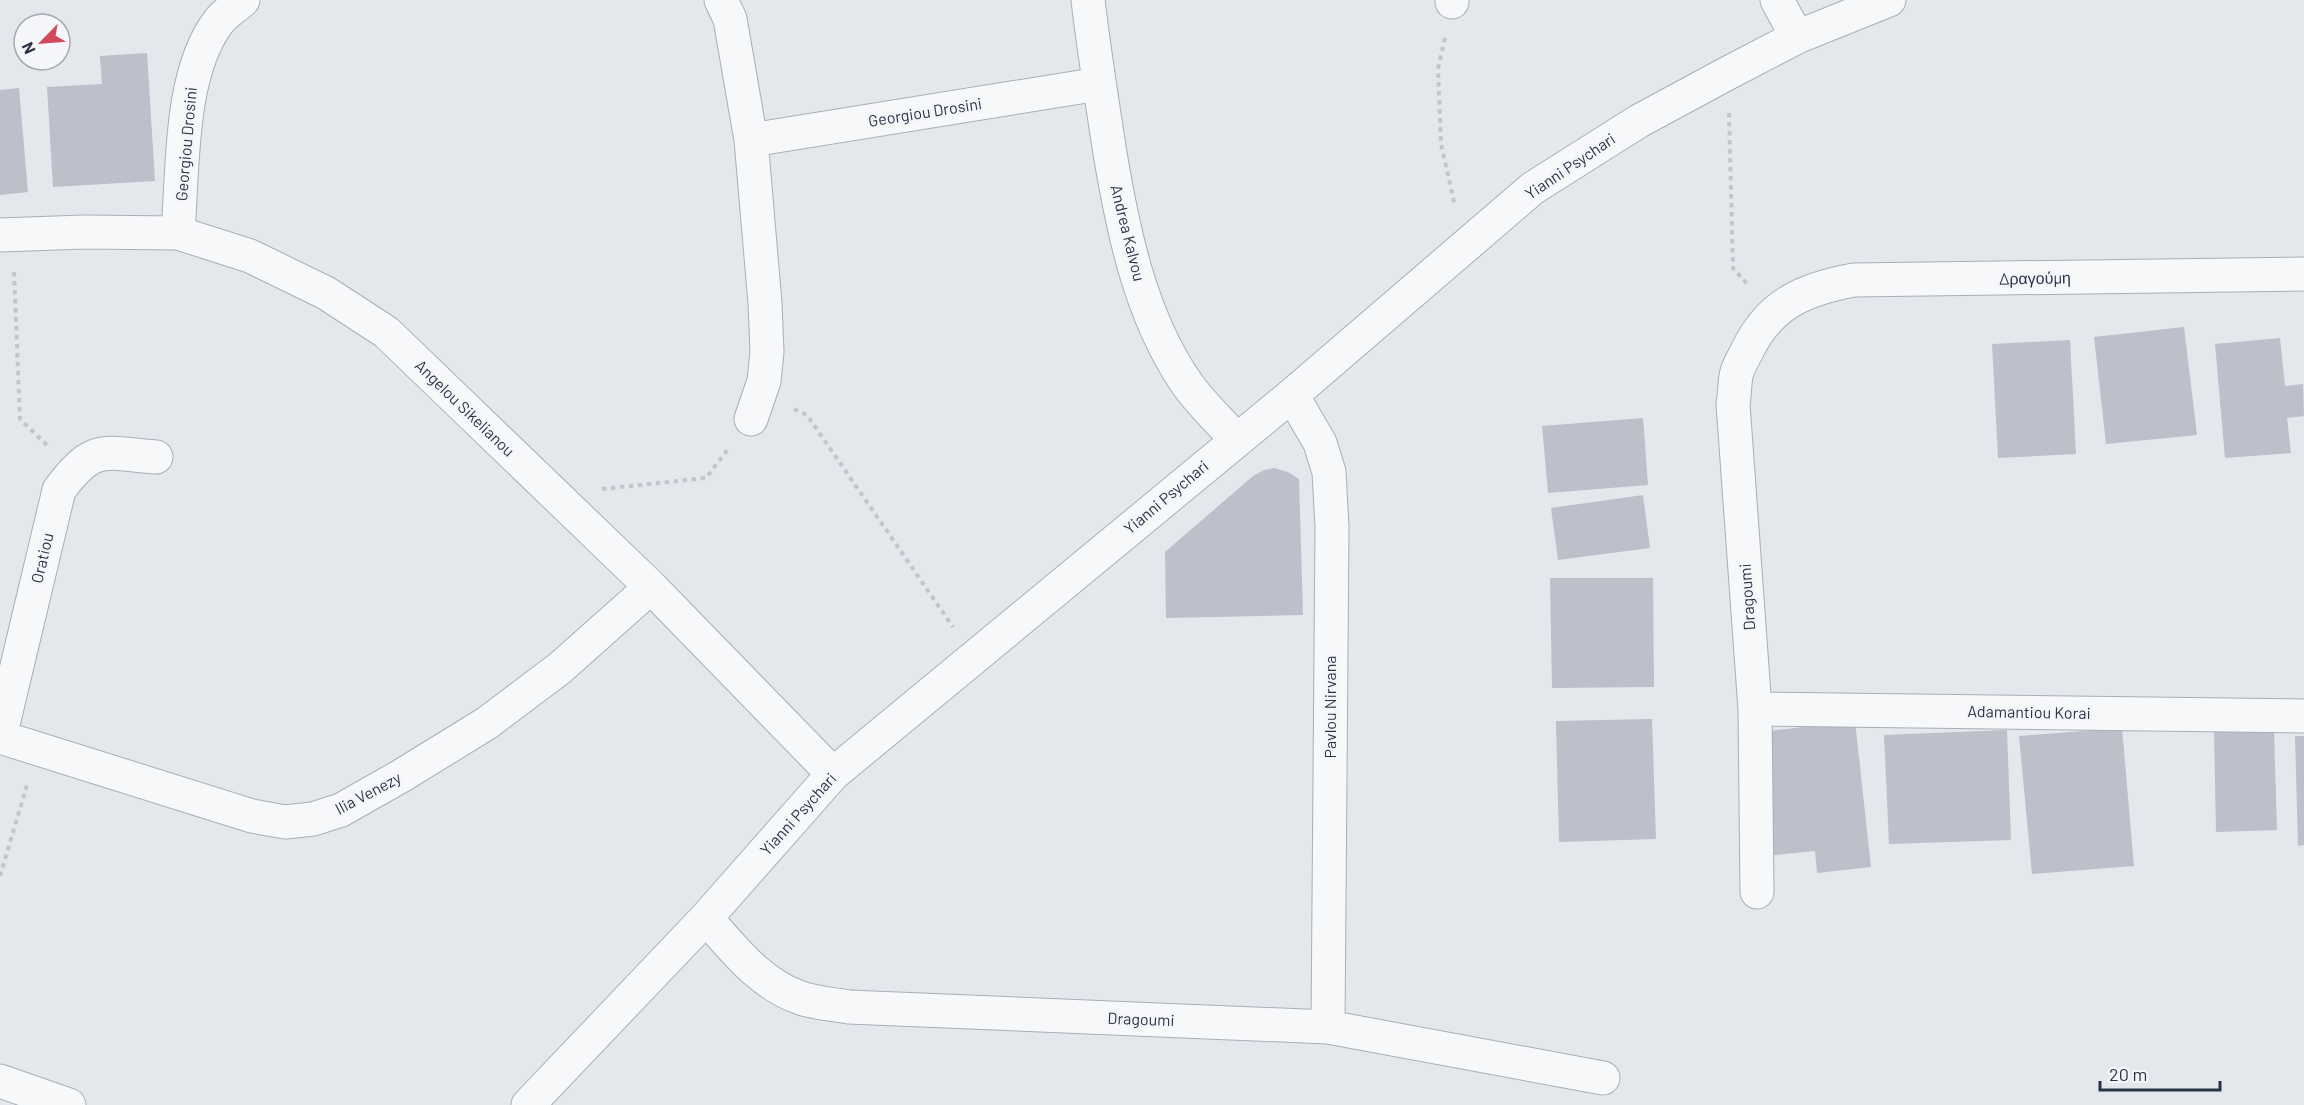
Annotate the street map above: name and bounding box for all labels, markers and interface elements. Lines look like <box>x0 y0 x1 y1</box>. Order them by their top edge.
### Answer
north arrow <box>12 12 72 72</box>
text: N <box>17 40 39 57</box>
street label: Georgiou Drosini <box>171 86 200 202</box>
street label: Georgiou Drosini <box>867 93 983 130</box>
street label: Yianni Psychari <box>1521 128 1618 203</box>
street label: Andrea Kalvou <box>1107 183 1150 283</box>
street label: Δραγούμη <box>1999 267 2071 288</box>
street label: Angelou Sikelianou <box>412 355 519 460</box>
street label: Yianni Psychari <box>1120 456 1212 537</box>
street label: Oratiou <box>27 531 57 585</box>
street label: Dragoumi <box>1735 563 1758 631</box>
street label: Pavlou Nirvana <box>1320 656 1339 758</box>
street label: Adamantiou Korai <box>1967 701 2091 722</box>
street label: Ilia Venezy <box>332 767 405 818</box>
street label: Yianni Psychari <box>756 768 840 859</box>
street label: Dragoumi <box>1107 1008 1175 1029</box>
scale bar <box>2100 1054 2220 1092</box>
text: 20 m <box>2109 1063 2147 1085</box>

